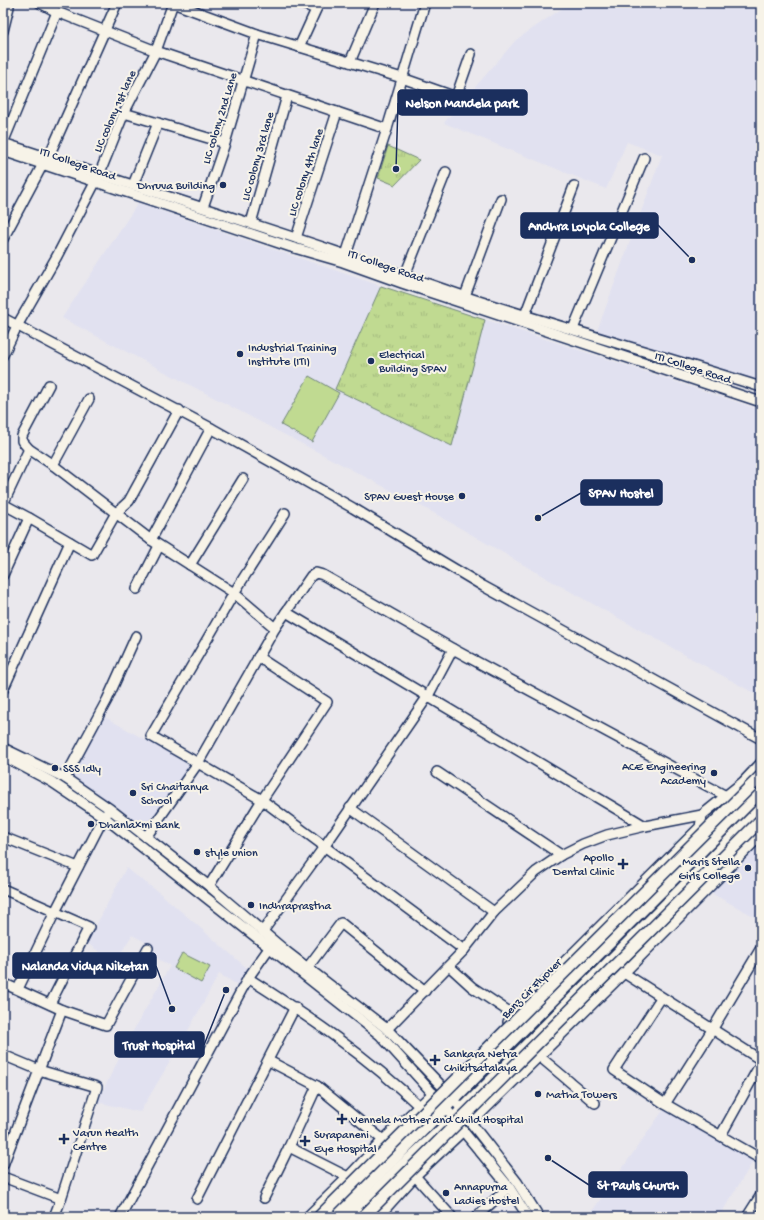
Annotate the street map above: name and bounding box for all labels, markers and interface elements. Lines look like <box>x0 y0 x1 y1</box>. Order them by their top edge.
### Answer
street label: LIC colony 1st lane <box>91 68 141 155</box>
street label: LIC colony 2nd Lane <box>200 71 242 166</box>
callout: Nelson Mandela park <box>398 90 527 115</box>
text: Nelson Mandela park <box>406 97 521 113</box>
street label: LIC colony 3rd lane <box>240 110 279 203</box>
street label: LIC colony 4th lane <box>286 126 328 218</box>
street label: ITI College Road <box>37 145 118 185</box>
place label: Dhruva Building <box>136 180 215 194</box>
marker: Dhruva Building <box>218 180 228 190</box>
callout: Andhra Loyola College <box>521 213 658 238</box>
text: Andhra Loyola College <box>527 220 651 235</box>
street label: ITI College Road <box>345 247 426 287</box>
place label: Industrial Training Institute (ITI) <box>248 342 337 370</box>
marker: Industrial Training Institute (ITI) <box>235 349 245 359</box>
place label: Electrical Building SPAV <box>378 349 447 377</box>
street label: ITI College Road <box>652 350 733 388</box>
marker: Electrical Building SPAV <box>366 356 376 366</box>
callout: SPAV Hostel <box>581 480 662 505</box>
text: SPAV Hostel <box>588 487 654 502</box>
place label: SPAV Guest House <box>364 491 455 505</box>
marker: SPAV Guest House <box>457 491 467 501</box>
place label: ACE Engineering Academy <box>622 761 706 789</box>
marker: SSS Idly <box>50 763 60 773</box>
place label: SSS Idly <box>63 763 101 777</box>
marker: ACE Engineering Academy <box>709 768 719 778</box>
place label: Sri Chaitanya School <box>141 781 209 809</box>
marker: Sri Chaitanya School <box>128 788 138 798</box>
marker: Dhanlaxmi Bank <box>86 819 96 829</box>
place label: Dhanlaxmi Bank <box>98 819 181 833</box>
marker: style union <box>192 847 202 857</box>
place label: style union <box>205 847 258 861</box>
place label: Apollo Dental Clinic <box>552 852 615 880</box>
place label: Maris Stella Girls College <box>678 856 741 884</box>
marker: Apollo Dental Clinic <box>617 858 629 870</box>
marker: Maris Stella Girls College <box>743 863 753 873</box>
marker: Indhraprastha <box>246 900 256 910</box>
place label: Indhraprastha <box>259 900 332 914</box>
callout: Nalanda Vidya Niketan <box>13 953 156 978</box>
street label: Benz Cir Flyover <box>499 955 567 1023</box>
text: Nalanda Vidya Niketan <box>22 960 149 975</box>
callout: Trust Hospital <box>115 1032 204 1057</box>
text: Trust Hospital <box>122 1039 195 1055</box>
place label: Sankara Netra Chikitsatalaya <box>444 1048 518 1076</box>
marker: Sankara Netra Chikitsatalaya <box>429 1054 441 1066</box>
marker: Matha Towers <box>533 1089 543 1099</box>
place label: Matha Towers <box>546 1089 617 1103</box>
marker: Vennela Mother and Child Hospital <box>336 1113 348 1125</box>
place label: Vennela Mother and Child Hospital <box>350 1114 524 1128</box>
place label: Varun Health Centre <box>72 1127 139 1155</box>
place label: Surapaneni Eye Hospital <box>314 1129 377 1157</box>
marker: Varun Health Centre <box>58 1133 70 1145</box>
marker: Surapaneni Eye Hospital <box>299 1135 311 1147</box>
callout: St Pauls Church <box>589 1172 687 1197</box>
text: St Pauls Church <box>597 1179 679 1194</box>
place label: Annapurna Ladies Hostel <box>454 1181 520 1209</box>
marker: Annapurna Ladies Hostel <box>441 1188 451 1198</box>

